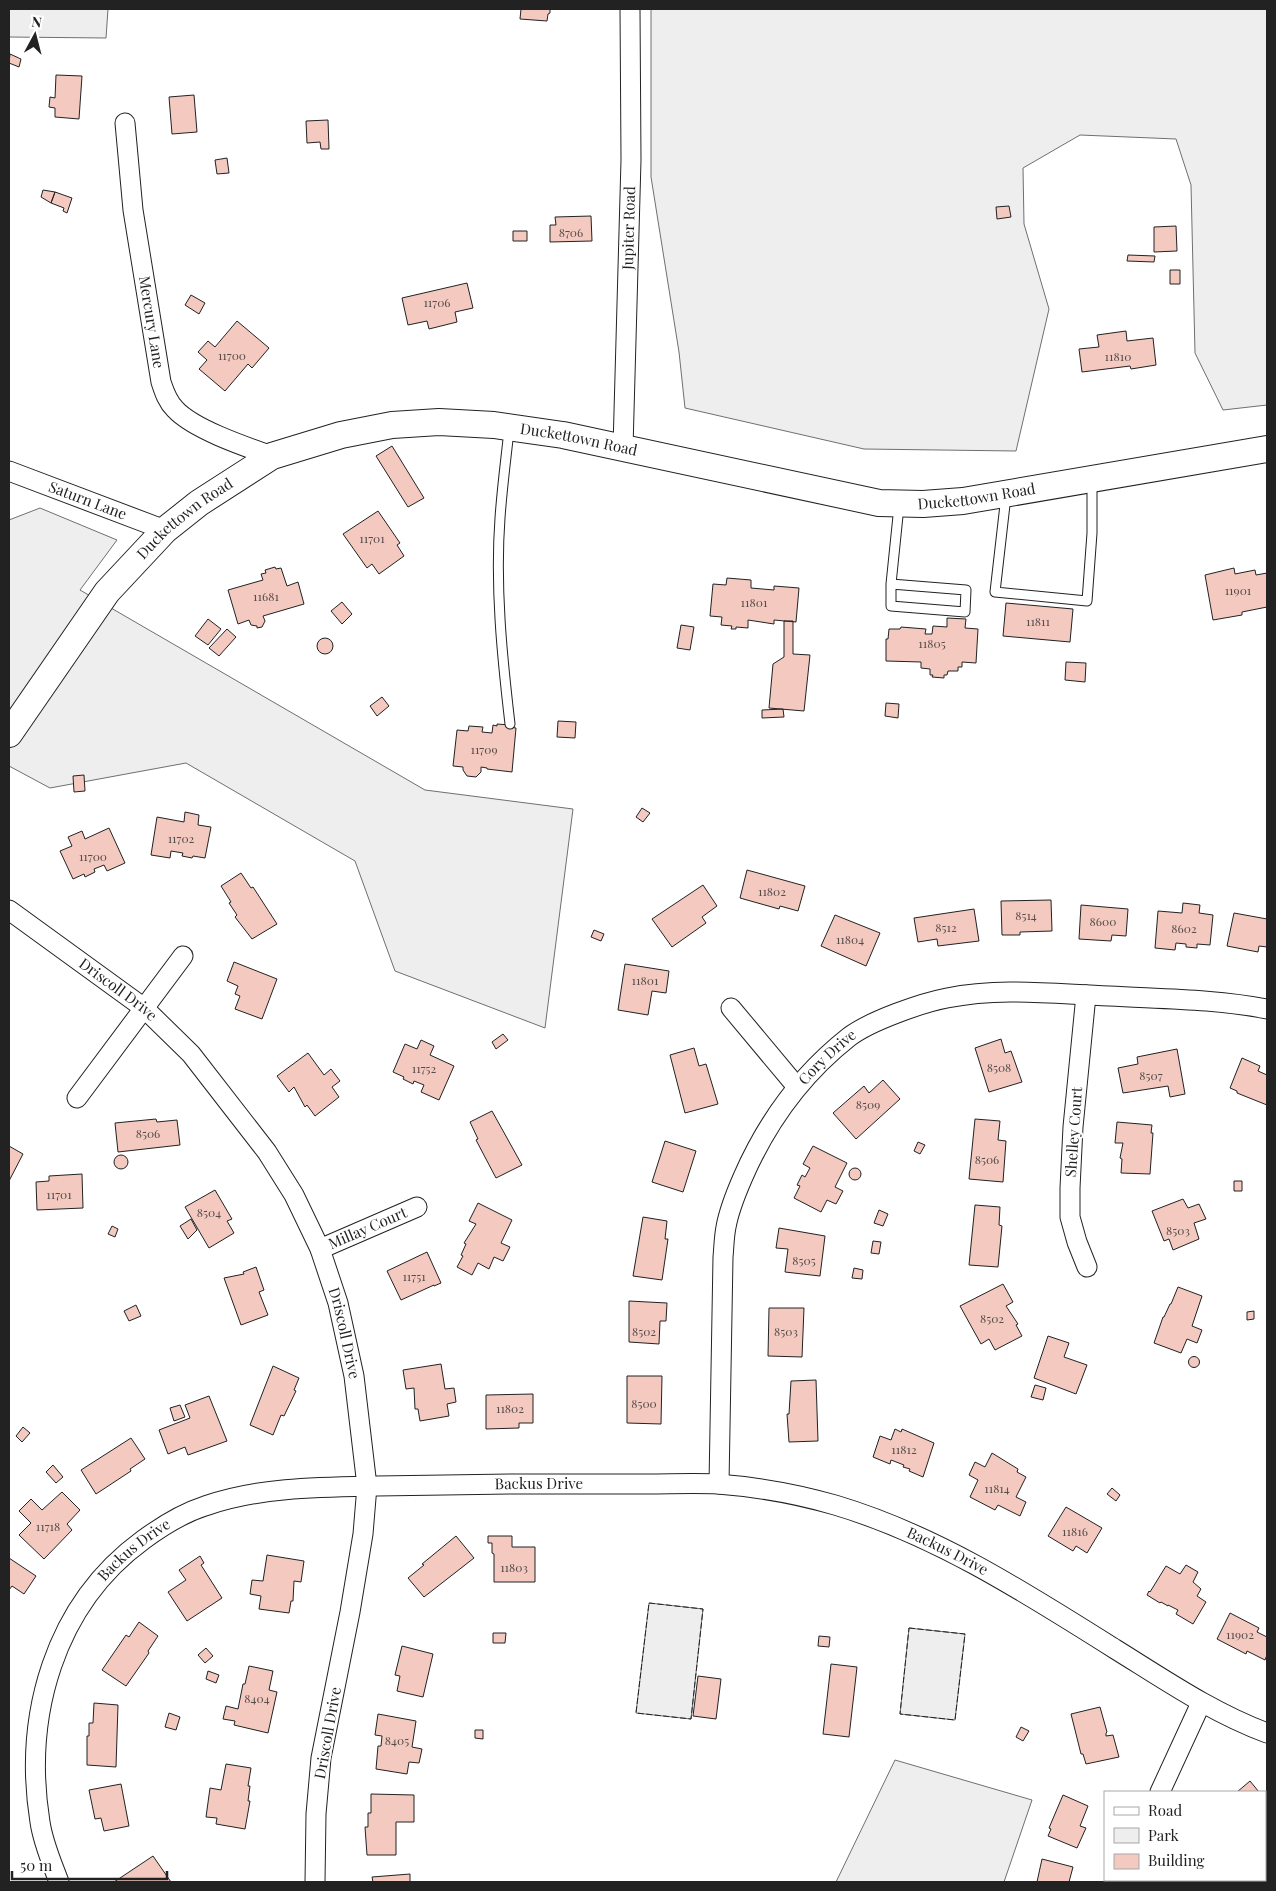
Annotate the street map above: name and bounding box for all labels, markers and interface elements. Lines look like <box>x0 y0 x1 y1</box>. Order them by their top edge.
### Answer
north arrow <box>10 10 60 60</box>
text: N <box>30 12 43 32</box>
street label: Jupiter Road <box>617 186 639 271</box>
house number: 8706 <box>559 224 583 240</box>
street label: Mercury Lane <box>135 274 170 370</box>
house number: 11706 <box>423 294 451 310</box>
house number: 11700 <box>218 347 246 363</box>
house number: 11810 <box>1105 348 1131 364</box>
street label: Duckettown Road <box>519 418 640 460</box>
street label: Duckettown Road <box>132 473 237 563</box>
street label: Saturn Lane <box>46 476 130 524</box>
street label: Duckettown Road <box>917 478 1037 513</box>
house number: 11701 <box>359 530 385 546</box>
house number: 11901 <box>1225 582 1252 598</box>
house number: 11681 <box>253 588 279 604</box>
house number: 11801 <box>741 594 768 610</box>
house number: 11811 <box>1026 613 1051 629</box>
house number: 11805 <box>918 635 946 651</box>
house number: 11709 <box>470 741 498 757</box>
house number: 11702 <box>168 830 195 846</box>
house number: 11700 <box>79 848 107 864</box>
house number: 11802 <box>758 883 786 899</box>
house number: 8514 <box>1015 907 1037 923</box>
house number: 8600 <box>1090 913 1116 929</box>
house number: 8512 <box>935 919 957 935</box>
house number: 8602 <box>1171 920 1197 936</box>
house number: 11804 <box>836 931 864 947</box>
street label: Driscoll Drive <box>75 953 162 1025</box>
house number: 11801 <box>632 972 659 988</box>
street label: Cory Drive <box>793 1024 860 1089</box>
house number: 8508 <box>987 1059 1011 1075</box>
house number: 11752 <box>412 1060 436 1076</box>
house number: 8507 <box>1139 1067 1163 1083</box>
street label: Shelley Court <box>1060 1085 1086 1178</box>
house number: 8509 <box>856 1096 880 1112</box>
house number: 8506 <box>136 1125 160 1141</box>
house number: 8506 <box>975 1151 999 1167</box>
house number: 11701 <box>46 1186 72 1202</box>
street label: Millay Court <box>325 1201 410 1253</box>
house number: 8504 <box>197 1204 221 1220</box>
house number: 8503 <box>1166 1222 1190 1238</box>
house number: 8505 <box>792 1252 816 1268</box>
house number: 11751 <box>402 1268 426 1284</box>
street label: Driscoll Drive <box>324 1285 365 1380</box>
house number: 8502 <box>980 1310 1004 1326</box>
house number: 8502 <box>632 1323 656 1339</box>
house number: 8503 <box>774 1323 798 1339</box>
house number: 8500 <box>631 1395 657 1411</box>
house number: 11802 <box>496 1400 524 1416</box>
house number: 11812 <box>891 1441 917 1457</box>
street label: Backus Drive <box>495 1473 583 1493</box>
house number: 11814 <box>984 1480 1010 1496</box>
street label: Backus Drive <box>93 1513 173 1585</box>
house number: 11718 <box>36 1518 60 1534</box>
street label: Backus Drive <box>904 1522 992 1579</box>
house number: 11816 <box>1062 1523 1088 1539</box>
house number: 11803 <box>500 1559 528 1575</box>
house number: 11902 <box>1226 1626 1254 1642</box>
street label: Driscoll Drive <box>309 1685 345 1780</box>
house number: 8404 <box>244 1690 270 1706</box>
house number: 8405 <box>385 1732 409 1748</box>
legend <box>1104 1791 1266 1881</box>
text: Road <box>1148 1800 1182 1820</box>
text: Park <box>1148 1825 1180 1845</box>
scale bar <box>12 1848 168 1880</box>
text: Building <box>1148 1850 1205 1870</box>
text: 50 m <box>20 1855 53 1875</box>

